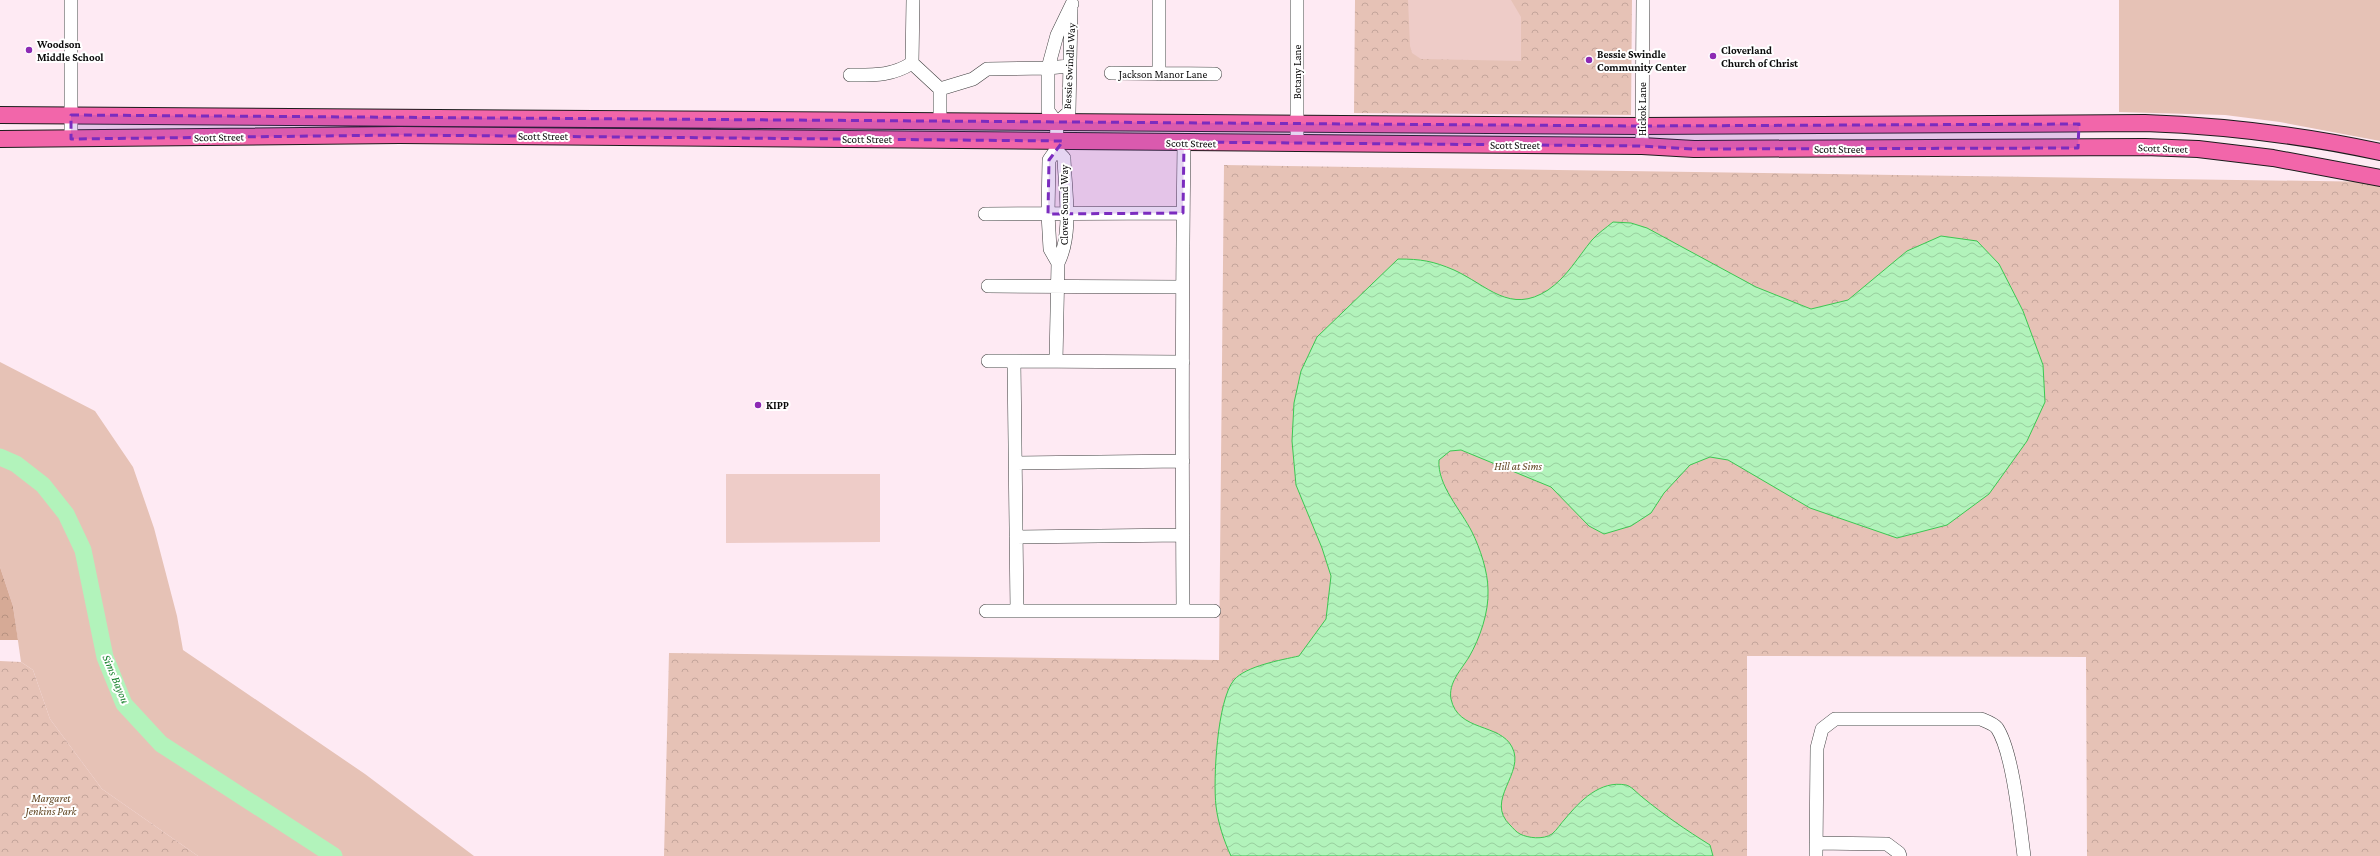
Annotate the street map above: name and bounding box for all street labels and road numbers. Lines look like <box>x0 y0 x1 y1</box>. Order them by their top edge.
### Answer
street label: Bessie Swindle Way <box>1061 22 1078 110</box>
street label: Botany Lane <box>1291 45 1304 99</box>
street label: Jackson Manor Lane <box>1118 68 1208 81</box>
street label: Hickok Lane <box>1636 82 1648 136</box>
street label: Scott Street <box>518 130 568 142</box>
street label: Scott Street <box>194 131 245 143</box>
street label: Scott Street <box>842 133 892 145</box>
street label: Scott Street <box>1166 137 1217 149</box>
street label: Scott Street <box>1490 139 1540 151</box>
street label: Scott Street <box>2138 141 2189 155</box>
street label: Scott Street <box>1814 143 1864 155</box>
street label: Clover Sound Way <box>1058 164 1071 245</box>

